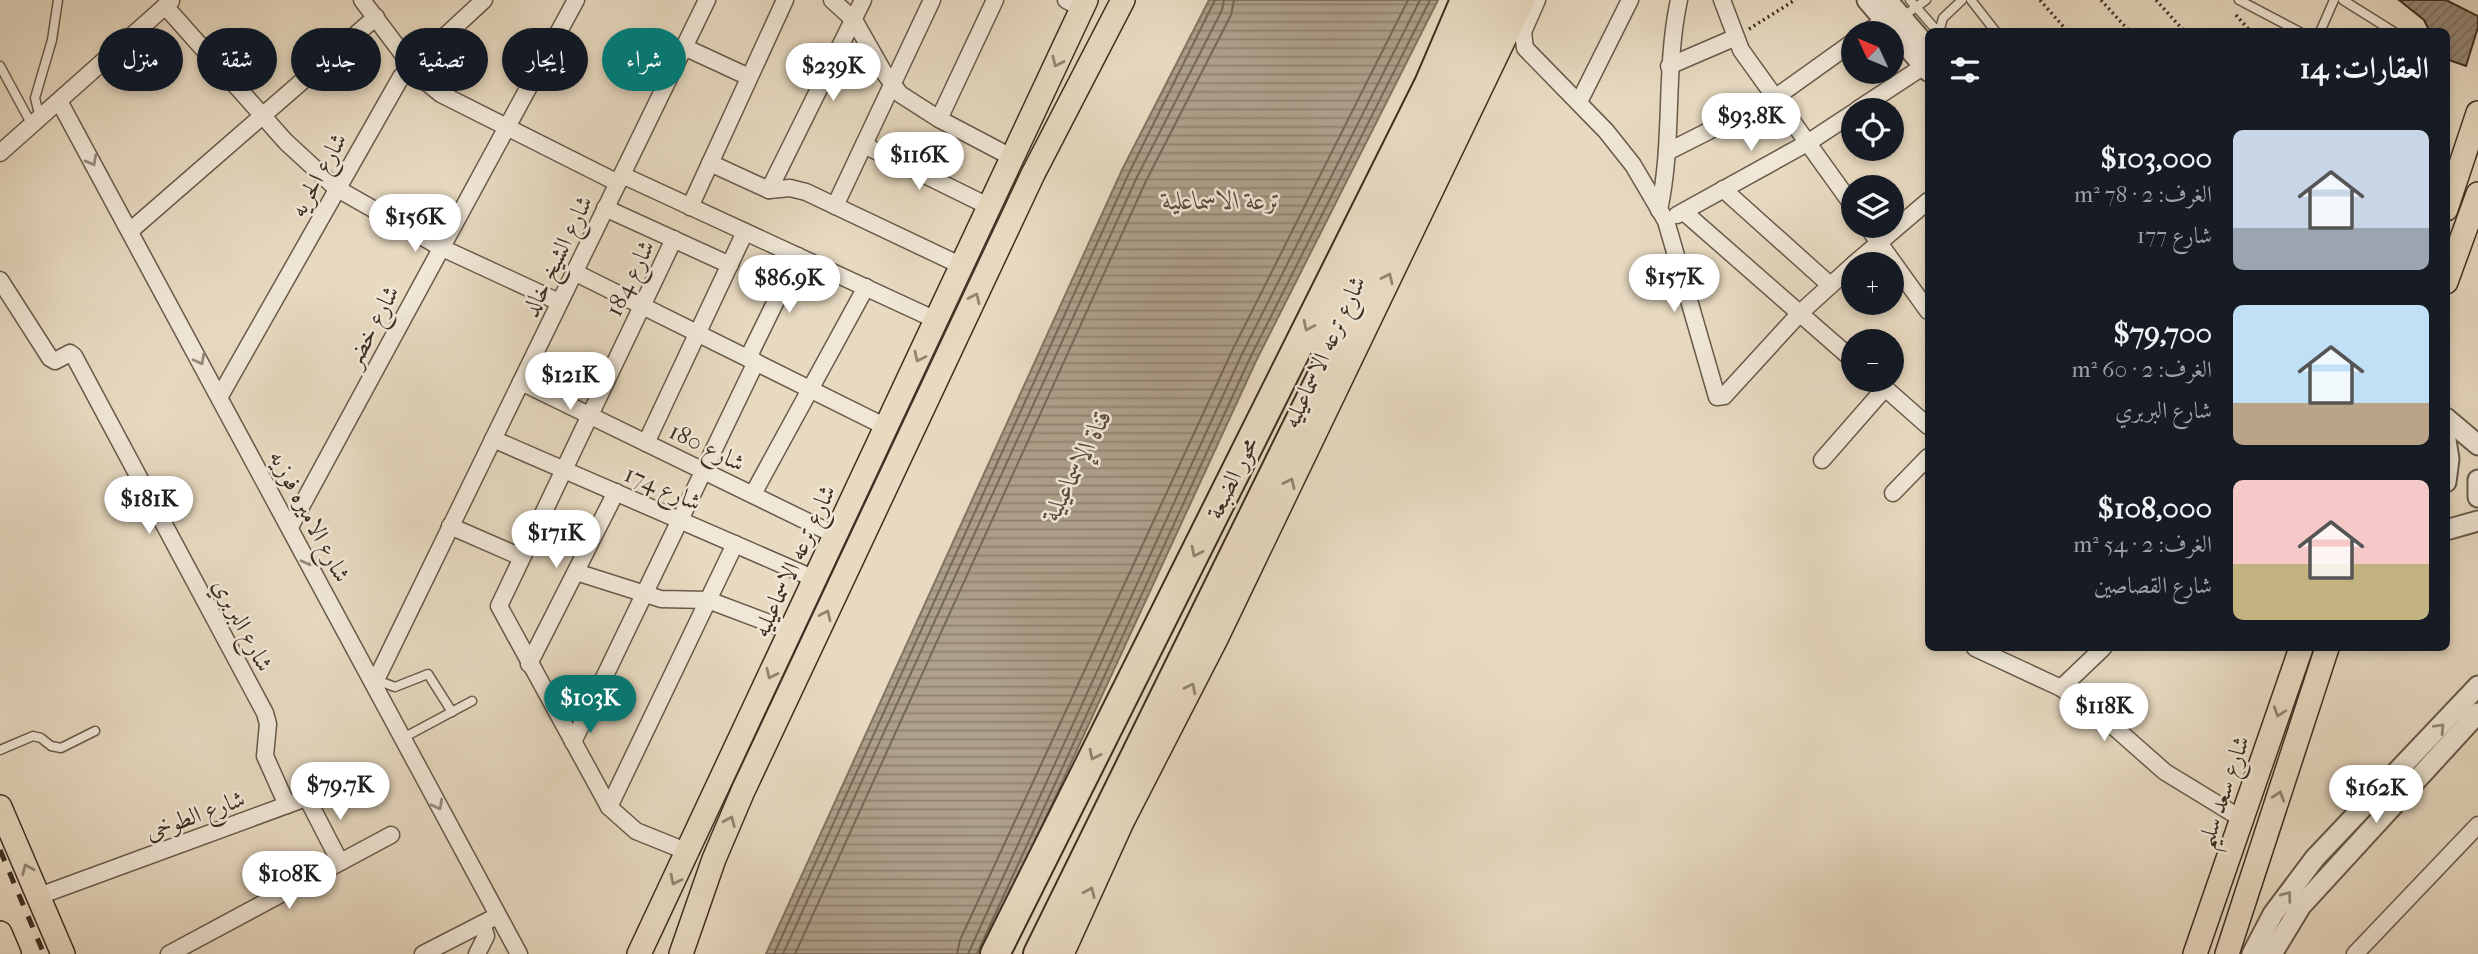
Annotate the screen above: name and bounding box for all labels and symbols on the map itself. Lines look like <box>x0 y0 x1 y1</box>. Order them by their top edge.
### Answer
north arrow <box>1841 21 1904 84</box>
pin: $239K <box>784 43 882 103</box>
one-way arrow <box>1051 55 1065 67</box>
pin: $93.8K <box>1694 94 1808 153</box>
street label: شارع الحريه <box>283 128 358 225</box>
pin: $116K <box>870 132 968 192</box>
one-way arrow <box>84 153 97 166</box>
water label: ترعة الاسماعلية <box>1160 185 1282 216</box>
street label: شارع الشيخ خالد <box>516 191 605 324</box>
pin: $156K <box>366 194 464 254</box>
street label: شارع 184 <box>600 235 666 323</box>
pin: $157K <box>1625 254 1723 314</box>
pin: $86.9K <box>732 256 846 315</box>
street label: شارع ترعه الاسماعيليه <box>1276 271 1377 435</box>
one-way arrow <box>1380 273 1394 285</box>
street label: شارع خضر <box>338 281 410 377</box>
one-way arrow <box>966 293 980 305</box>
one-way arrow <box>1302 319 1316 331</box>
one-way arrow <box>913 350 927 362</box>
pin: $121K <box>521 352 619 412</box>
one-way arrow <box>192 353 206 366</box>
water label: قناة الإسماعيلية <box>1035 404 1121 529</box>
street label: شارع 180 <box>662 417 749 483</box>
street label: محور الضبعة <box>1200 432 1265 524</box>
street label: شارع الاميره فوزيه <box>258 445 357 590</box>
street label: شارع 174 <box>618 459 706 522</box>
pin: $181K <box>100 476 198 536</box>
one-way arrow <box>1282 478 1296 490</box>
street label: شارع ترعه الاسماعيليه <box>746 480 847 644</box>
pin: $171K <box>507 510 605 570</box>
one-way arrow <box>1190 545 1204 557</box>
one-way arrow <box>300 554 313 566</box>
street label: شارع البربري <box>202 574 279 679</box>
one-way arrow <box>818 610 832 622</box>
one-way arrow <box>765 667 779 679</box>
pin: $103K <box>541 676 639 735</box>
one-way arrow <box>1183 683 1197 695</box>
pin: $118K <box>2055 684 2153 743</box>
one-way arrow <box>2273 705 2287 718</box>
one-way arrow <box>2432 723 2444 736</box>
street label: شارع سعد سليم <box>2191 732 2265 855</box>
one-way arrow <box>1089 748 1103 760</box>
pin: $79.7K <box>283 762 397 822</box>
pin: $162K <box>2327 766 2425 825</box>
street label: شارع الطوخى <box>141 784 251 852</box>
one-way arrow <box>2271 790 2286 802</box>
one-way arrow <box>430 798 443 810</box>
one-way arrow <box>722 816 736 828</box>
pin: $108K <box>240 852 338 911</box>
one-way arrow <box>21 863 35 876</box>
one-way arrow <box>669 873 683 885</box>
one-way arrow <box>1082 887 1096 899</box>
one-way arrow <box>2279 891 2291 904</box>

